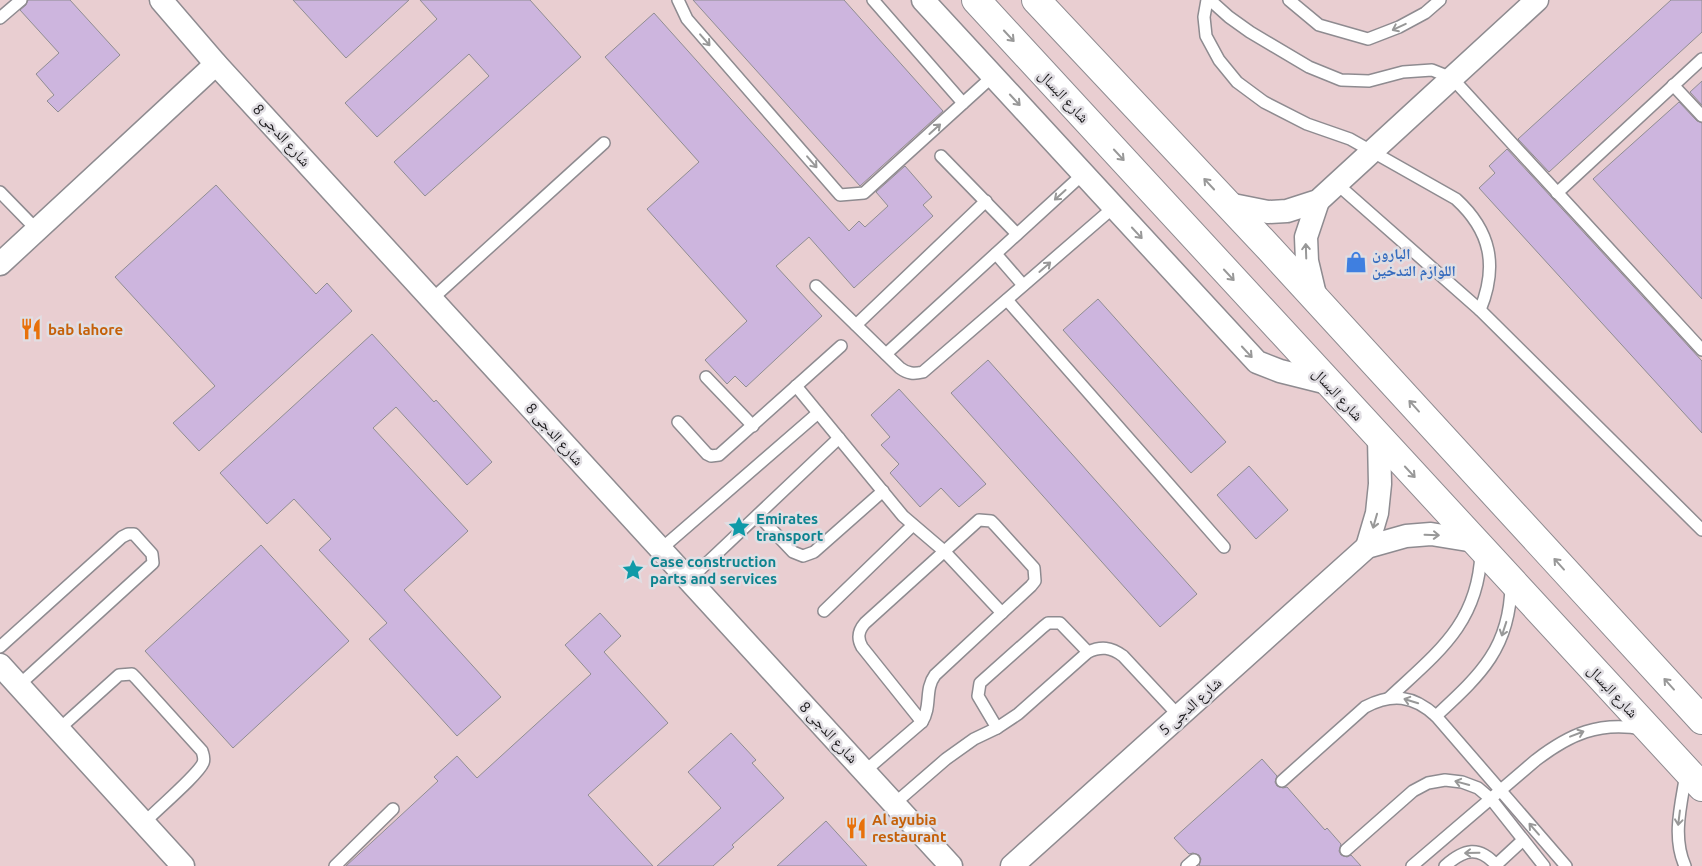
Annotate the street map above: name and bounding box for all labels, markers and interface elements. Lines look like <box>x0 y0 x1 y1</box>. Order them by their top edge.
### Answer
one-way arrow <box>1392 22 1407 32</box>
one-way arrow <box>1003 29 1015 42</box>
one-way arrow <box>699 33 710 46</box>
street label: شارع البسال <box>1034 66 1093 127</box>
one-way arrow <box>1009 94 1021 107</box>
street label: شارع الدجى 8 <box>248 100 314 171</box>
one-way arrow <box>929 123 942 134</box>
one-way arrow <box>1113 149 1125 162</box>
one-way arrow <box>806 156 818 169</box>
one-way arrow <box>1203 177 1215 190</box>
one-way arrow <box>1053 190 1066 201</box>
one-way arrow <box>1131 226 1143 239</box>
one-way arrow <box>1301 244 1311 260</box>
place label: البارون اللوازم التدخين <box>1372 245 1456 281</box>
shop icon: البارون اللوازم التدخين <box>1343 249 1369 275</box>
one-way arrow <box>1038 261 1051 272</box>
one-way arrow <box>1223 269 1235 282</box>
restaurant icon: bab lahore <box>18 316 44 342</box>
place label: bab lahore <box>48 321 123 338</box>
one-way arrow <box>1241 345 1253 358</box>
street label: شارع البسال <box>1308 364 1367 425</box>
street label: شارع الدجى 8 <box>521 399 587 470</box>
one-way arrow <box>1408 399 1420 412</box>
one-way arrow <box>1404 465 1416 478</box>
place label: Emirates transport <box>756 510 824 544</box>
one-way arrow <box>1369 513 1379 529</box>
place icon: Emirates transport <box>726 514 752 540</box>
one-way arrow <box>1423 530 1439 540</box>
place label: Case construction parts and services <box>650 553 777 587</box>
place icon: Case construction parts and services <box>620 557 646 583</box>
one-way arrow <box>1553 558 1565 571</box>
one-way arrow <box>1499 621 1508 636</box>
street label: شارع البسال <box>1583 661 1642 722</box>
street label: شارع الدجى 5 <box>1155 674 1226 740</box>
one-way arrow <box>1663 678 1675 691</box>
one-way arrow <box>1403 695 1419 705</box>
street label: شارع الدجى 8 <box>795 698 862 768</box>
one-way arrow <box>1569 729 1584 738</box>
one-way arrow <box>1455 778 1471 788</box>
one-way arrow <box>1674 810 1684 826</box>
place label: Al ayubia restaurant <box>872 811 947 845</box>
restaurant icon: Al ayubia restaurant <box>843 815 869 841</box>
one-way arrow <box>1529 823 1540 836</box>
one-way arrow <box>1464 848 1480 858</box>

